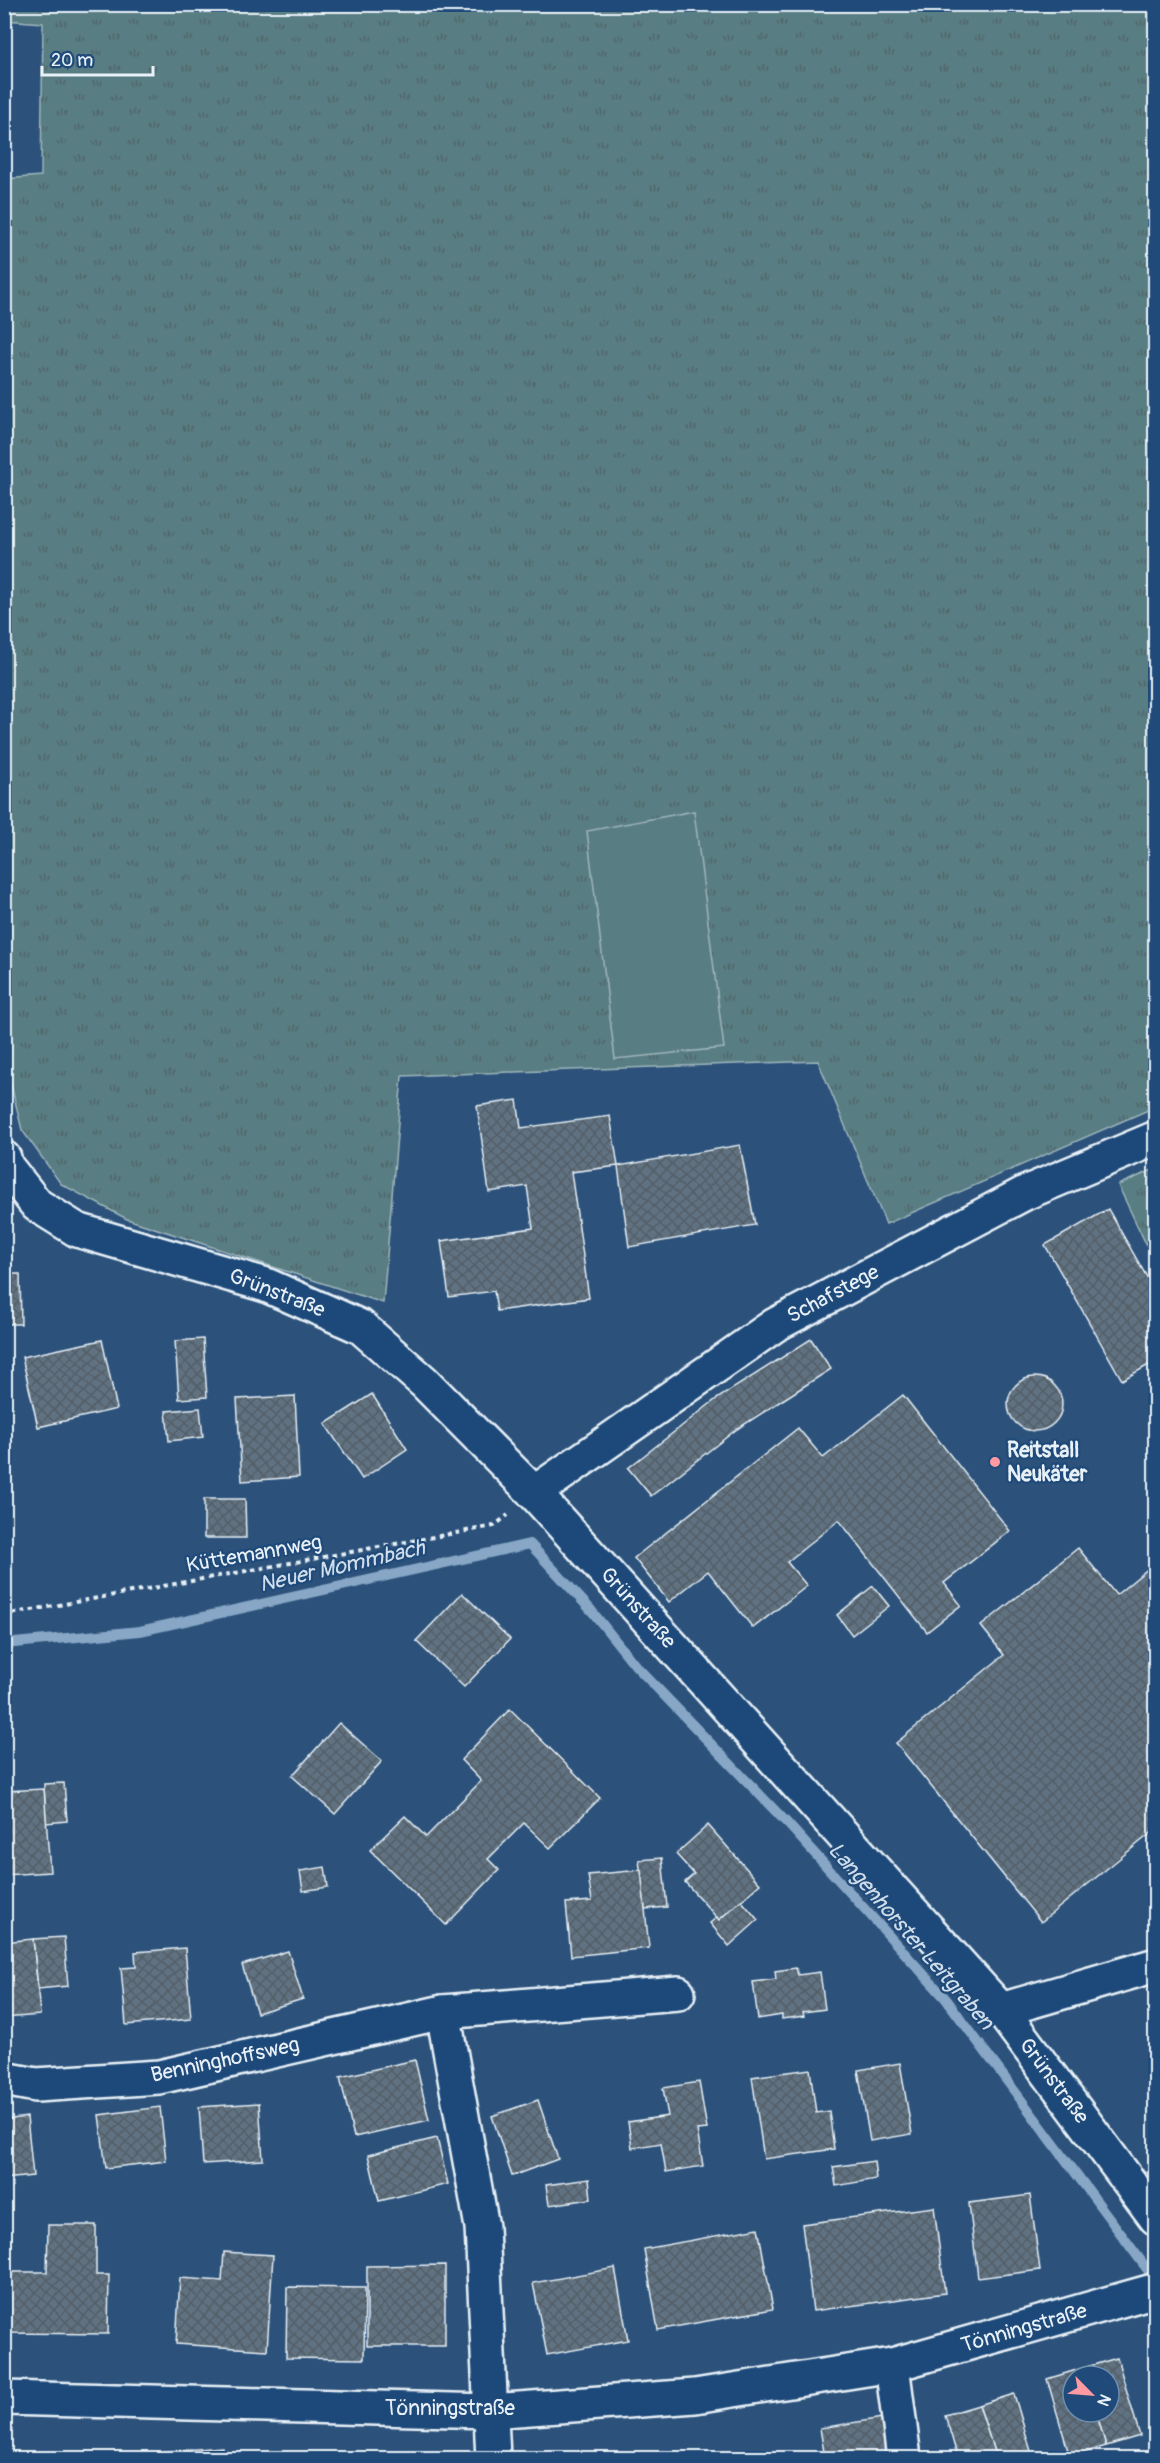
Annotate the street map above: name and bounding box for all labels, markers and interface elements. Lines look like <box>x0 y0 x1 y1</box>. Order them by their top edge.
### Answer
scale bar <box>42 39 153 77</box>
text: 20 m <box>51 49 93 72</box>
street label: Schafstege <box>782 1258 884 1329</box>
street label: Grünstraße <box>225 1262 329 1324</box>
place label: Reitstall Neukäter <box>1007 1437 1088 1488</box>
marker: Reitstall Neukäter <box>988 1455 1002 1469</box>
street label: Küttemannweg <box>184 1529 324 1579</box>
water label: Neuer Mommbach <box>257 1533 429 1599</box>
street label: Grünstraße <box>594 1562 682 1655</box>
water label: Langenhorster Leitgraben <box>822 1836 1001 2037</box>
street label: Benninghoffsweg <box>148 2031 302 2089</box>
street label: Grünstraße <box>1013 2033 1095 2130</box>
street label: Tönningstraße <box>958 2297 1091 2359</box>
north arrow <box>1061 2364 1121 2424</box>
text: N <box>1092 2391 1115 2409</box>
street label: Tönningstraße <box>385 2395 516 2422</box>

